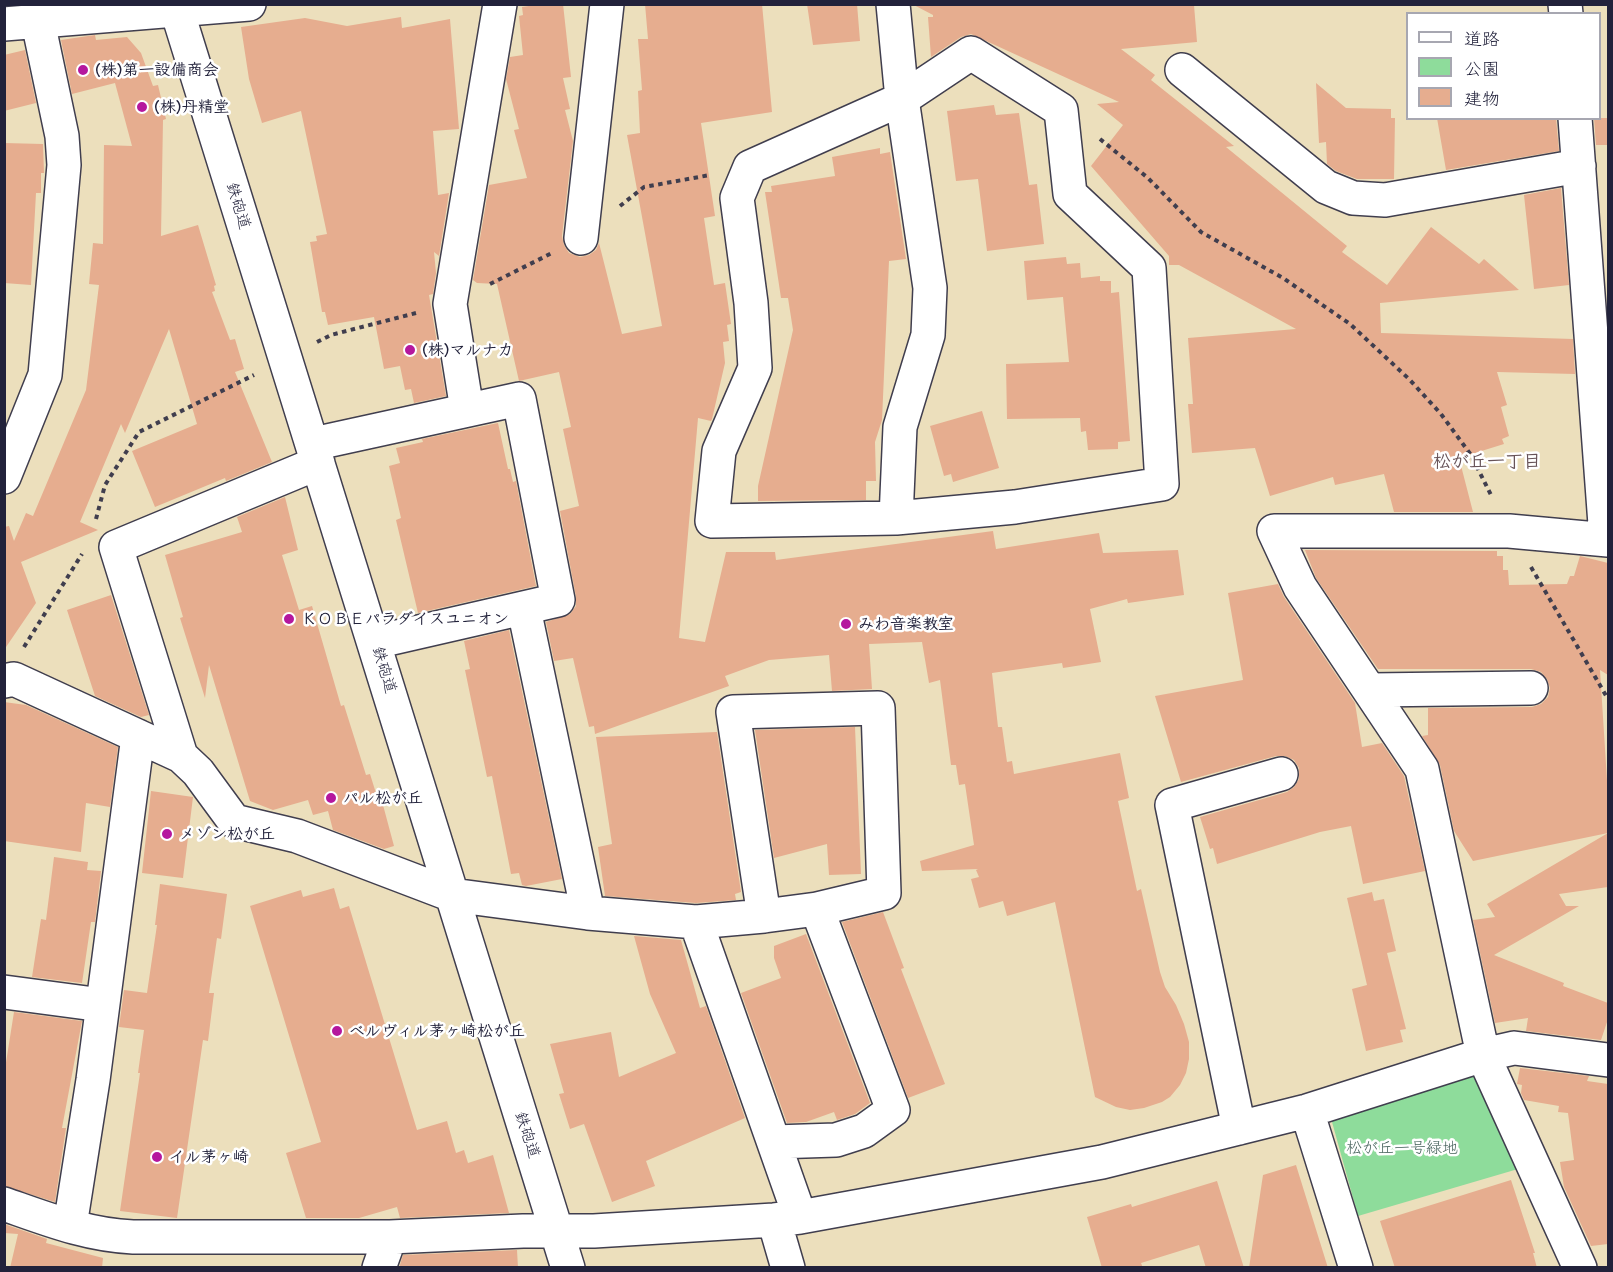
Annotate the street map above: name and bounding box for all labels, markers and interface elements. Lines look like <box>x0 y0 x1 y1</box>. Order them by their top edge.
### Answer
legend <box>1406 12 1601 120</box>
text: 道路 <box>1464 29 1500 50</box>
text: 公園 <box>1464 59 1500 80</box>
place label: (株)第一設備商会 <box>95 60 218 80</box>
marker: (株)第一設備商会 <box>76 63 90 77</box>
text: 建物 <box>1464 89 1500 110</box>
place label: (株)丹精堂 <box>154 97 229 117</box>
marker: (株)丹精堂 <box>135 100 149 114</box>
street label: 鉄砲道 <box>222 180 254 232</box>
place label: (株)マルナカ <box>422 340 513 360</box>
marker: (株)マルナカ <box>403 343 417 357</box>
district label: 松が丘一丁目 <box>1433 451 1541 473</box>
place label: ＫＯＢＥパラダイスユニオン <box>301 609 509 629</box>
marker: ＫＯＢＥパラダイスユニオン <box>282 612 296 626</box>
place label: みわ音楽教室 <box>858 614 954 634</box>
marker: みわ音楽教室 <box>839 617 853 631</box>
street label: 鉄砲道 <box>368 644 400 696</box>
place label: パル松が丘 <box>343 788 423 808</box>
marker: パル松が丘 <box>324 791 338 805</box>
place label: メゾン松が丘 <box>179 824 275 844</box>
marker: メゾン松が丘 <box>160 827 174 841</box>
place label: ベルヴィル茅ヶ崎松が丘 <box>349 1021 525 1041</box>
marker: ベルヴィル茅ヶ崎松が丘 <box>330 1024 344 1038</box>
street label: 鉄砲道 <box>510 1109 544 1161</box>
park label: 松が丘一号緑地 <box>1346 1138 1458 1158</box>
place label: イル茅ヶ崎 <box>169 1147 249 1167</box>
marker: イル茅ヶ崎 <box>150 1150 164 1164</box>

